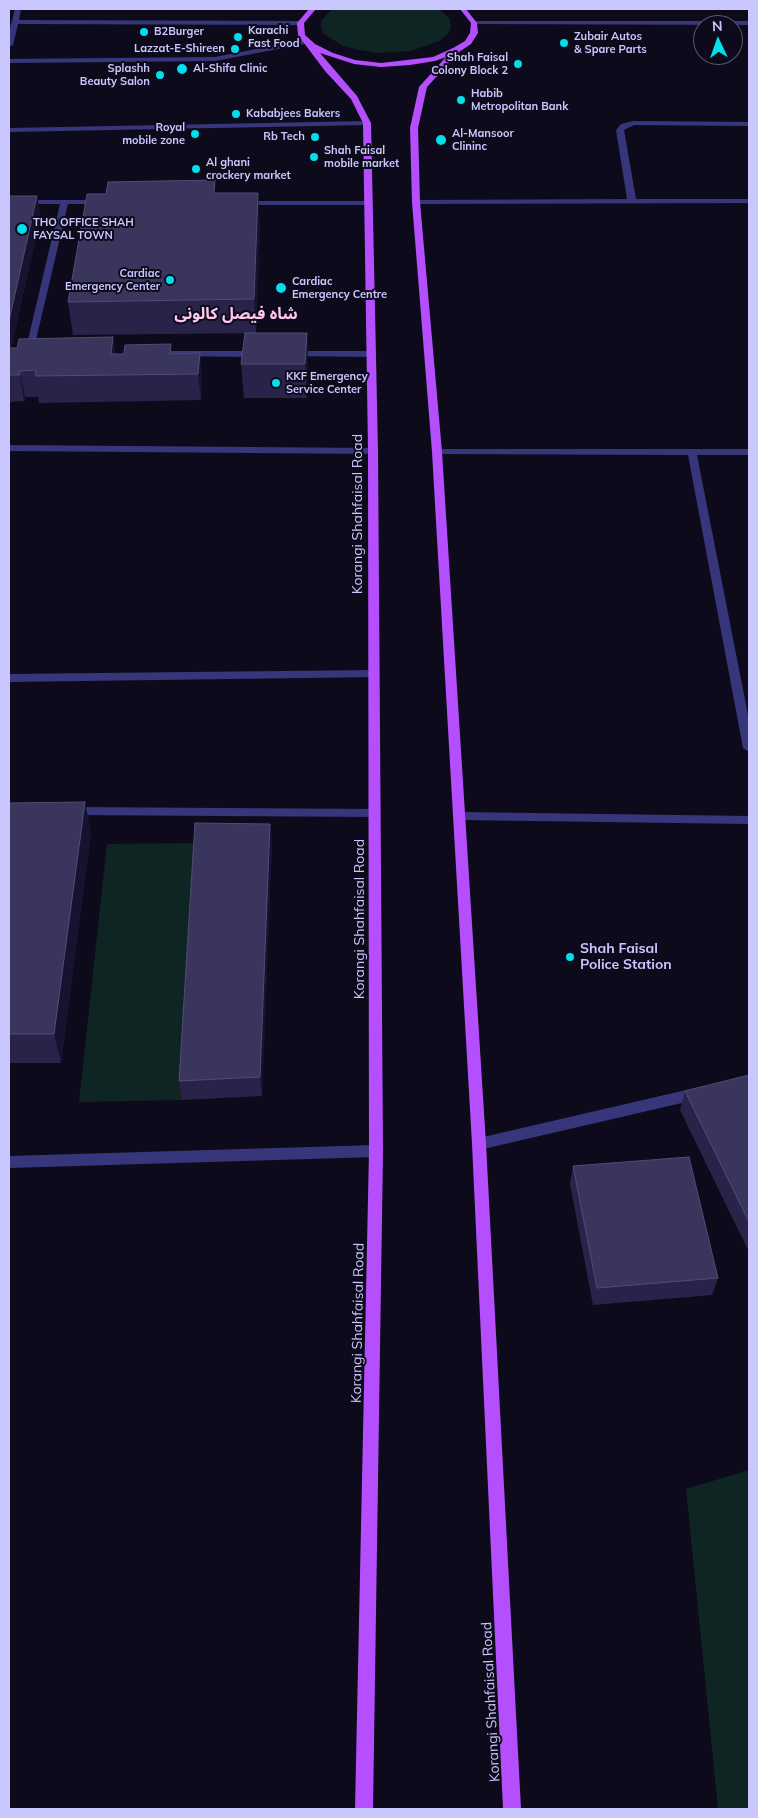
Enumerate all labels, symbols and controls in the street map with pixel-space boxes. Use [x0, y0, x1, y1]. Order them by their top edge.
north arrow [693, 15, 743, 65]
text: N [712, 17, 723, 35]
place label: Karachi Fast Food [248, 24, 299, 50]
place label: B2Burger [154, 25, 204, 39]
marker: B2Burger [138, 26, 150, 38]
place label: Zubair Autos & Spare Parts [574, 30, 647, 56]
marker: Karachi Fast Food [232, 31, 244, 43]
marker: Zubair Autos & Spare Parts [558, 37, 570, 49]
place label: Lazzat-E-Shireen [134, 42, 225, 56]
marker: Lazzat-E-Shireen [229, 43, 241, 55]
place label: Shah Faisal Colony Block 2 [431, 51, 508, 77]
marker: Shah Faisal Colony Block 2 [512, 58, 524, 70]
place label: Splashh Beauty Salon [80, 62, 150, 88]
marker: Al-Shifa Clinic [175, 62, 189, 76]
place label: Al-Shifa Clinic [193, 62, 267, 76]
marker: Splashh Beauty Salon [154, 69, 166, 81]
place label: Habib Metropolitan Bank [471, 87, 568, 113]
marker: Habib Metropolitan Bank [455, 94, 467, 106]
place label: Kababjees Bakers [246, 107, 340, 121]
marker: Kababjees Bakers [230, 108, 242, 120]
place label: Royal mobile zone [122, 121, 185, 147]
place label: Al-Mansoor Clininc [452, 127, 514, 153]
marker: Royal mobile zone [189, 128, 201, 140]
place label: Rb Tech [263, 130, 305, 144]
marker: Rb Tech [309, 131, 321, 143]
marker: Al-Mansoor Clininc [434, 133, 448, 147]
place label: Shah Faisal mobile market [324, 144, 399, 170]
marker: Shah Faisal mobile market [308, 151, 320, 163]
place label: Al ghani crockery market [206, 156, 291, 182]
marker: Al ghani crockery market [190, 163, 202, 175]
place label: THO OFFICE SHAH FAYSAL TOWN [33, 216, 134, 242]
marker: THO OFFICE SHAH FAYSAL TOWN [15, 222, 29, 236]
place label: Cardiac Emergency Center [65, 267, 160, 293]
marker: Cardiac Emergency Center [164, 274, 176, 286]
place label: Cardiac Emergency Centre [292, 275, 387, 301]
marker: Cardiac Emergency Centre [274, 281, 288, 295]
district label: شاہ فیصل کالونی [174, 304, 298, 324]
place label: KKF Emergency Service Center [286, 370, 368, 396]
marker: KKF Emergency Service Center [270, 377, 282, 389]
street label: Korangi Shahfaisal Road [350, 434, 366, 594]
street label: Korangi Shahfaisal Road [352, 839, 368, 999]
place label: Shah Faisal Police Station [580, 941, 672, 974]
marker: Shah Faisal Police Station [564, 951, 576, 963]
street label: Korangi Shahfaisal Road [348, 1243, 368, 1403]
street label: Korangi Shahfaisal Road [478, 1622, 504, 1782]

